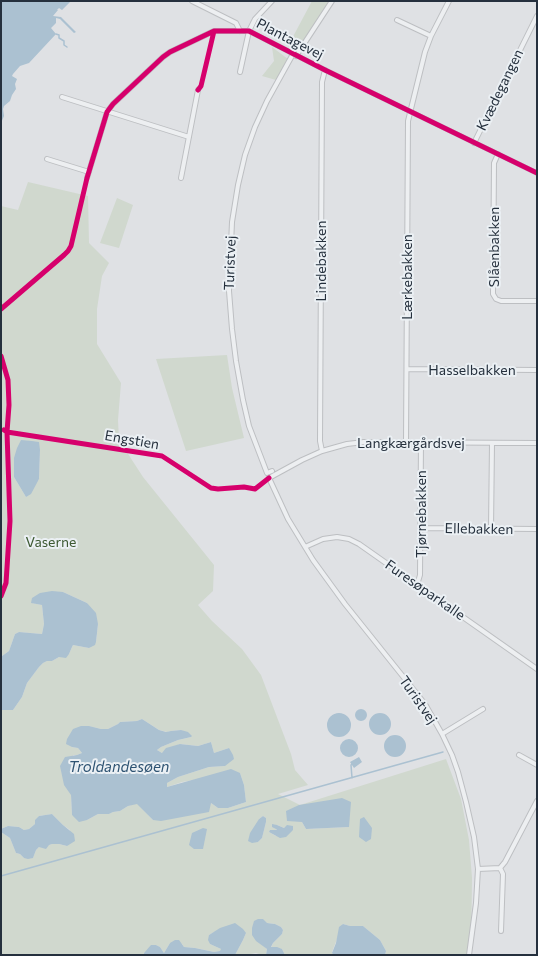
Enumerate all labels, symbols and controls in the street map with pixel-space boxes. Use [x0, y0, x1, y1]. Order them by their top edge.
street label: Plantagevej [254, 15, 326, 63]
street label: Kvædegangen [473, 47, 527, 133]
street label: Slåenbakken [486, 207, 502, 287]
street label: Lindebakken [313, 221, 329, 301]
street label: Lærkebakken [399, 234, 415, 320]
street label: Turistvej [221, 235, 239, 291]
street label: Hasselbakken [428, 362, 516, 378]
street label: Engstien [103, 427, 161, 453]
street label: Langkærgårdsvej [357, 435, 465, 451]
street label: Tjørnebakken [413, 470, 429, 558]
street label: Ellebakken [445, 520, 513, 538]
park label: Vaserne [26, 534, 76, 550]
street label: Furesøparkalle [382, 556, 468, 624]
street label: Turistvej [395, 673, 441, 727]
water label: Troldandesøen [69, 758, 169, 776]

